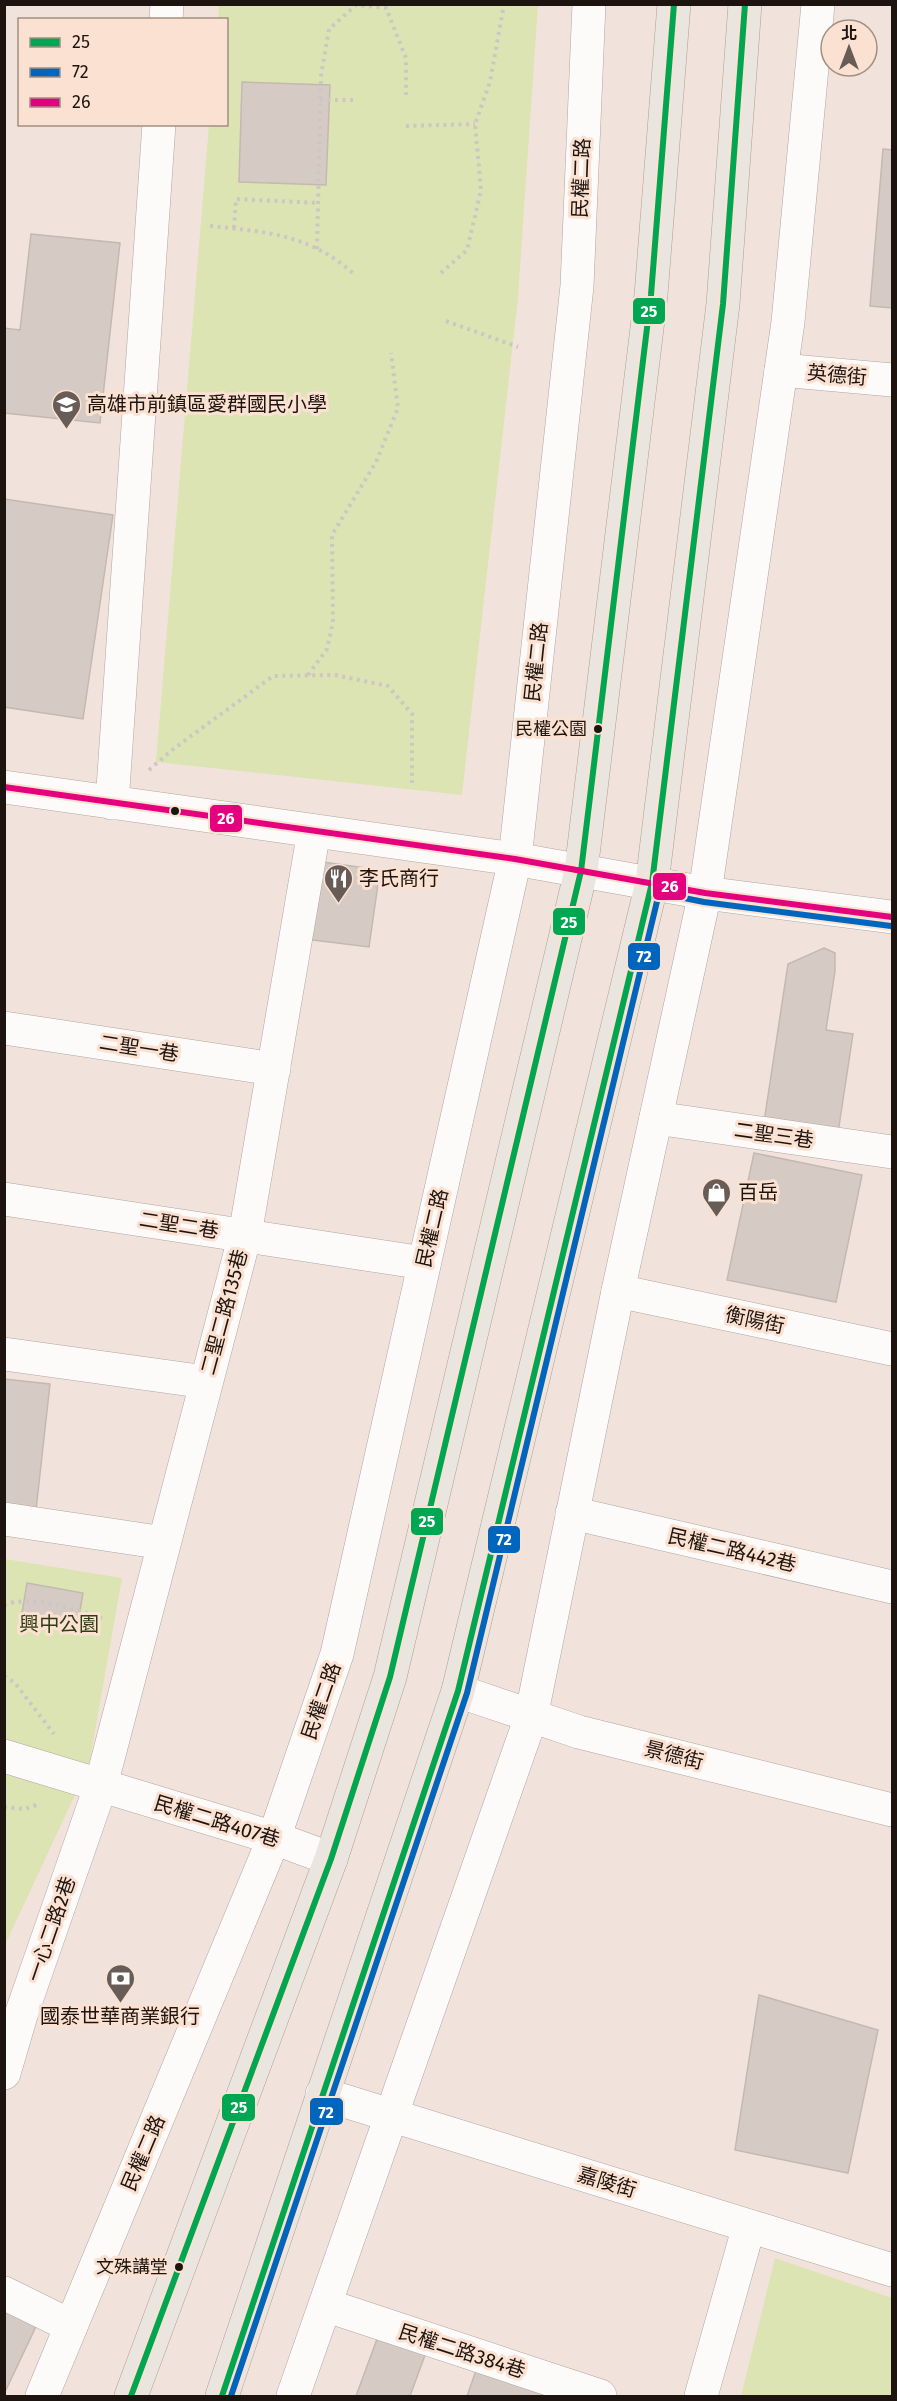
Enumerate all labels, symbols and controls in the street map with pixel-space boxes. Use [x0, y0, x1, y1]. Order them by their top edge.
legend [18, 18, 228, 126]
north arrow [819, 18, 879, 78]
text: 北 [841, 24, 857, 43]
text: 25 [72, 31, 90, 53]
text: 72 [72, 61, 89, 83]
text: 26 [72, 91, 91, 113]
street label: 民權二路 [568, 138, 594, 218]
line badge: 25 [632, 297, 666, 325]
text: 25 [641, 302, 658, 321]
street label: 英德街 [806, 360, 868, 390]
school or university icon: 高雄市前鎮區愛群國民小學 [50, 388, 82, 430]
place label: 高雄市前鎮區愛群國民小學 [87, 392, 327, 416]
street label: 民權二路 [520, 621, 552, 703]
place label: 民權公園 [515, 718, 587, 740]
marker: 民權公園 [592, 723, 604, 735]
line badge: 26 [209, 804, 243, 833]
unlabelled marker [169, 805, 181, 817]
text: 26 [217, 809, 235, 828]
restaurant icon: 李氏商行 [322, 862, 354, 904]
place label: 李氏商行 [359, 866, 439, 890]
line badge: 26 [652, 872, 687, 901]
text: 26 [661, 877, 679, 896]
line badge: 25 [552, 907, 586, 936]
text: 25 [561, 913, 578, 932]
line badge: 72 [627, 942, 661, 971]
text: 72 [636, 947, 652, 966]
street label: 二聖一巷 [98, 1030, 180, 1066]
street label: 二聖三巷 [733, 1118, 815, 1152]
shop icon: 百岳 [701, 1176, 733, 1218]
place label: 百岳 [738, 1180, 778, 1204]
street label: 民權二路 [411, 1186, 453, 1270]
street label: 二聖二巷 [138, 1207, 220, 1243]
street label: 二聖二路135巷 [196, 1247, 252, 1377]
street label: 衡陽街 [723, 1302, 787, 1338]
line badge: 25 [410, 1507, 444, 1536]
text: 25 [419, 1512, 436, 1531]
street label: 民權二路442巷 [666, 1524, 798, 1576]
line badge: 72 [487, 1525, 521, 1554]
text: 72 [496, 1530, 512, 1549]
park label: 興中公園 [19, 1612, 99, 1636]
street label: 民權二路 [297, 1659, 345, 1743]
street label: 景德街 [642, 1736, 706, 1774]
street label: 民權二路407巷 [151, 1790, 283, 1852]
street label: 一心二路2巷 [22, 1873, 80, 1985]
bank icon: 國泰世華商業銀行 [104, 1962, 136, 2004]
place label: 國泰世華商業銀行 [40, 2004, 200, 2028]
line badge: 25 [221, 2093, 256, 2122]
line badge: 72 [309, 2097, 344, 2126]
text: 25 [231, 2098, 248, 2117]
text: 72 [318, 2103, 334, 2122]
street label: 民權二路 [116, 2111, 170, 2195]
street label: 嘉陵街 [575, 2162, 639, 2202]
place label: 文殊講堂 [96, 2256, 168, 2278]
marker: 文殊講堂 [173, 2261, 185, 2273]
street label: 民權二路384巷 [396, 2319, 528, 2383]

